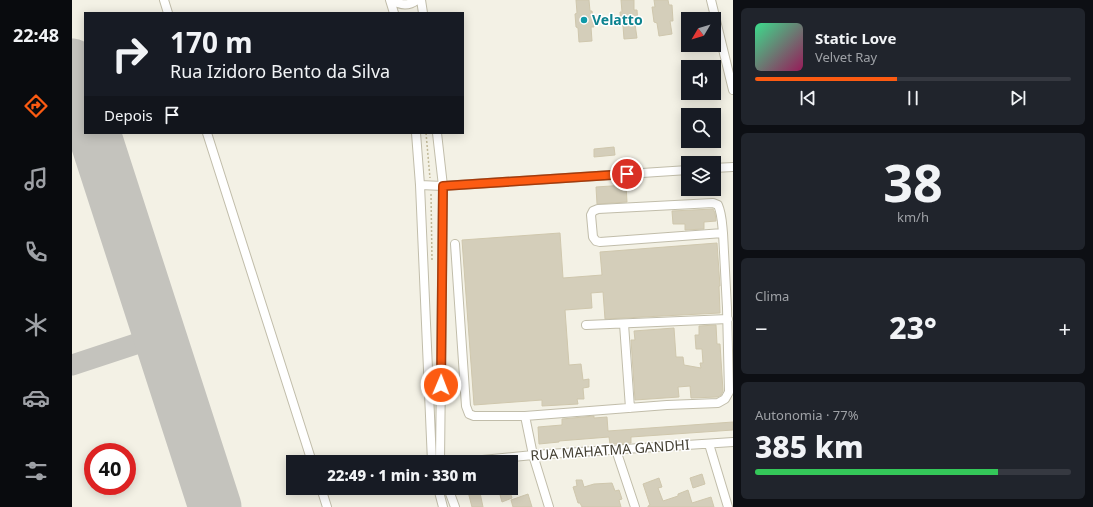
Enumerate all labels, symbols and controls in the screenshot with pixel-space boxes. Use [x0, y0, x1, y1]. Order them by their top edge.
place label: Velatto [592, 10, 643, 29]
north arrow [681, 12, 721, 52]
map controls [681, 12, 721, 196]
marker: Velatto [579, 15, 589, 25]
text: 22:48 [13, 23, 59, 47]
text: 170 m [170, 23, 253, 61]
icon: right [104, 28, 156, 80]
text: Static Love [815, 28, 896, 48]
text: Velvet Ray [815, 48, 877, 66]
text: Rua Izidoro Bento da Silva [170, 59, 390, 83]
button: sound [681, 60, 721, 100]
icon: previous [797, 87, 819, 109]
icon: pause [902, 87, 924, 109]
icon: next [1007, 87, 1029, 109]
icon: directions [22, 92, 50, 120]
icon: arrive [161, 104, 183, 126]
text: Depois [104, 105, 153, 125]
button: search [681, 108, 721, 148]
text: 38 [883, 146, 943, 217]
button: layers [681, 156, 721, 196]
pin [610, 157, 644, 191]
icon: arrive [616, 163, 638, 185]
icon: music [22, 165, 50, 193]
text: km/h [897, 208, 929, 226]
icon: phone [22, 238, 50, 266]
text: Clima [755, 287, 789, 305]
text: 23° [889, 307, 937, 348]
icon: climate [22, 311, 50, 339]
text: − [755, 313, 768, 343]
text: + [1058, 313, 1071, 343]
position arrow [420, 364, 462, 406]
icon: car [22, 384, 50, 412]
text: Autonomia · 77% [755, 406, 859, 424]
text: 385 km [755, 426, 864, 467]
street label: RUA MAHATMA GANDHI [530, 434, 690, 465]
speed limit sign: 40 [84, 443, 136, 495]
icon: filters [22, 457, 50, 485]
text: 22:49 · 1 min · 330 m [327, 465, 477, 485]

